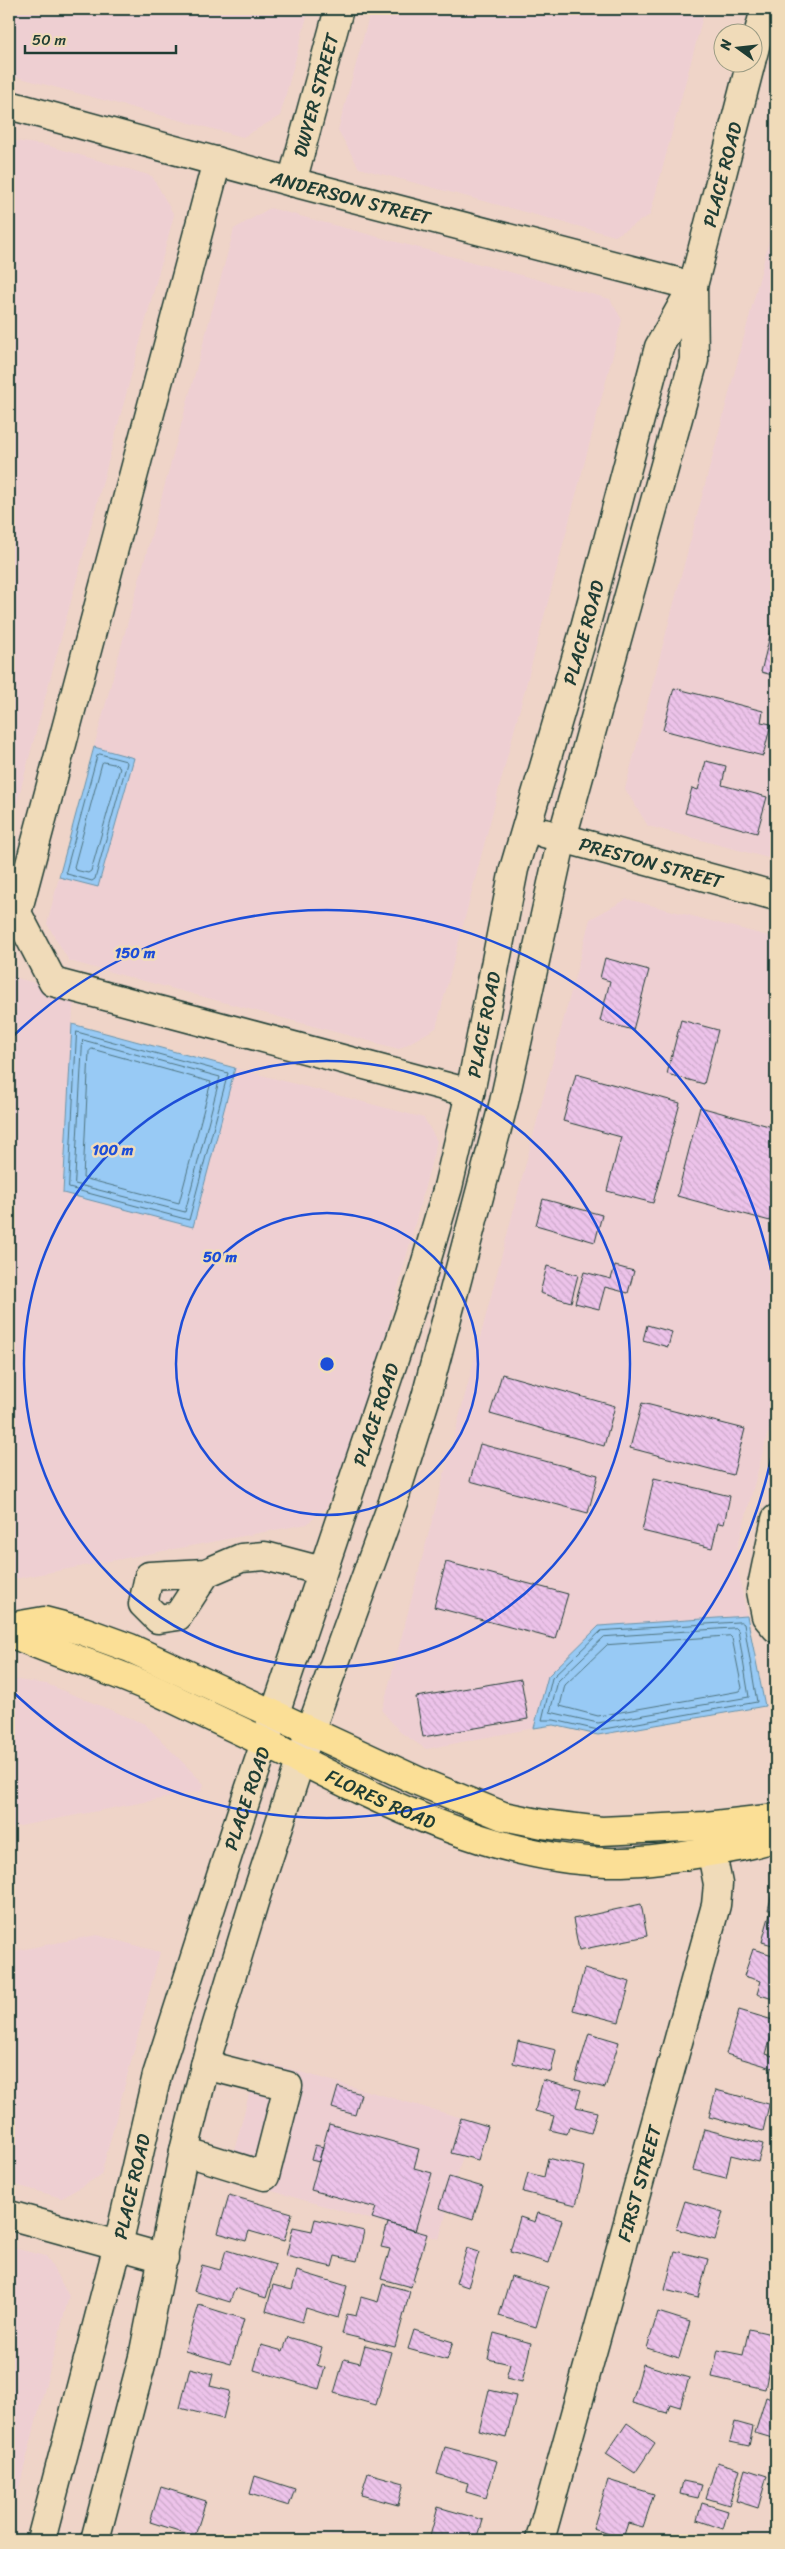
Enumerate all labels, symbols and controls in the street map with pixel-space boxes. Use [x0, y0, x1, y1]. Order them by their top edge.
scale bar [25, 22, 176, 54]
north arrow [712, 22, 762, 72]
text: 50 m [32, 27, 67, 53]
street label: DWYER STREET [284, 29, 349, 161]
text: N [712, 37, 739, 54]
street label: PLACE ROAD [693, 118, 752, 231]
street label: ANDERSON STREET [266, 161, 436, 235]
street label: PLACE ROAD [553, 576, 614, 689]
street label: PRESTON STREET [575, 827, 728, 898]
text: 150 m [115, 940, 156, 966]
street label: PLACE ROAD [457, 968, 511, 1081]
text: 100 m [93, 1137, 134, 1163]
text: 50 m [203, 1244, 238, 1270]
centre of rings [318, 1355, 336, 1373]
street label: PLACE ROAD [343, 1358, 409, 1471]
street label: PLACE ROAD [214, 1742, 280, 1855]
street label: FLORES ROAD [320, 1760, 441, 1839]
street label: FIRST STREET [607, 2121, 671, 2245]
street label: PLACE ROAD [104, 2130, 160, 2243]

